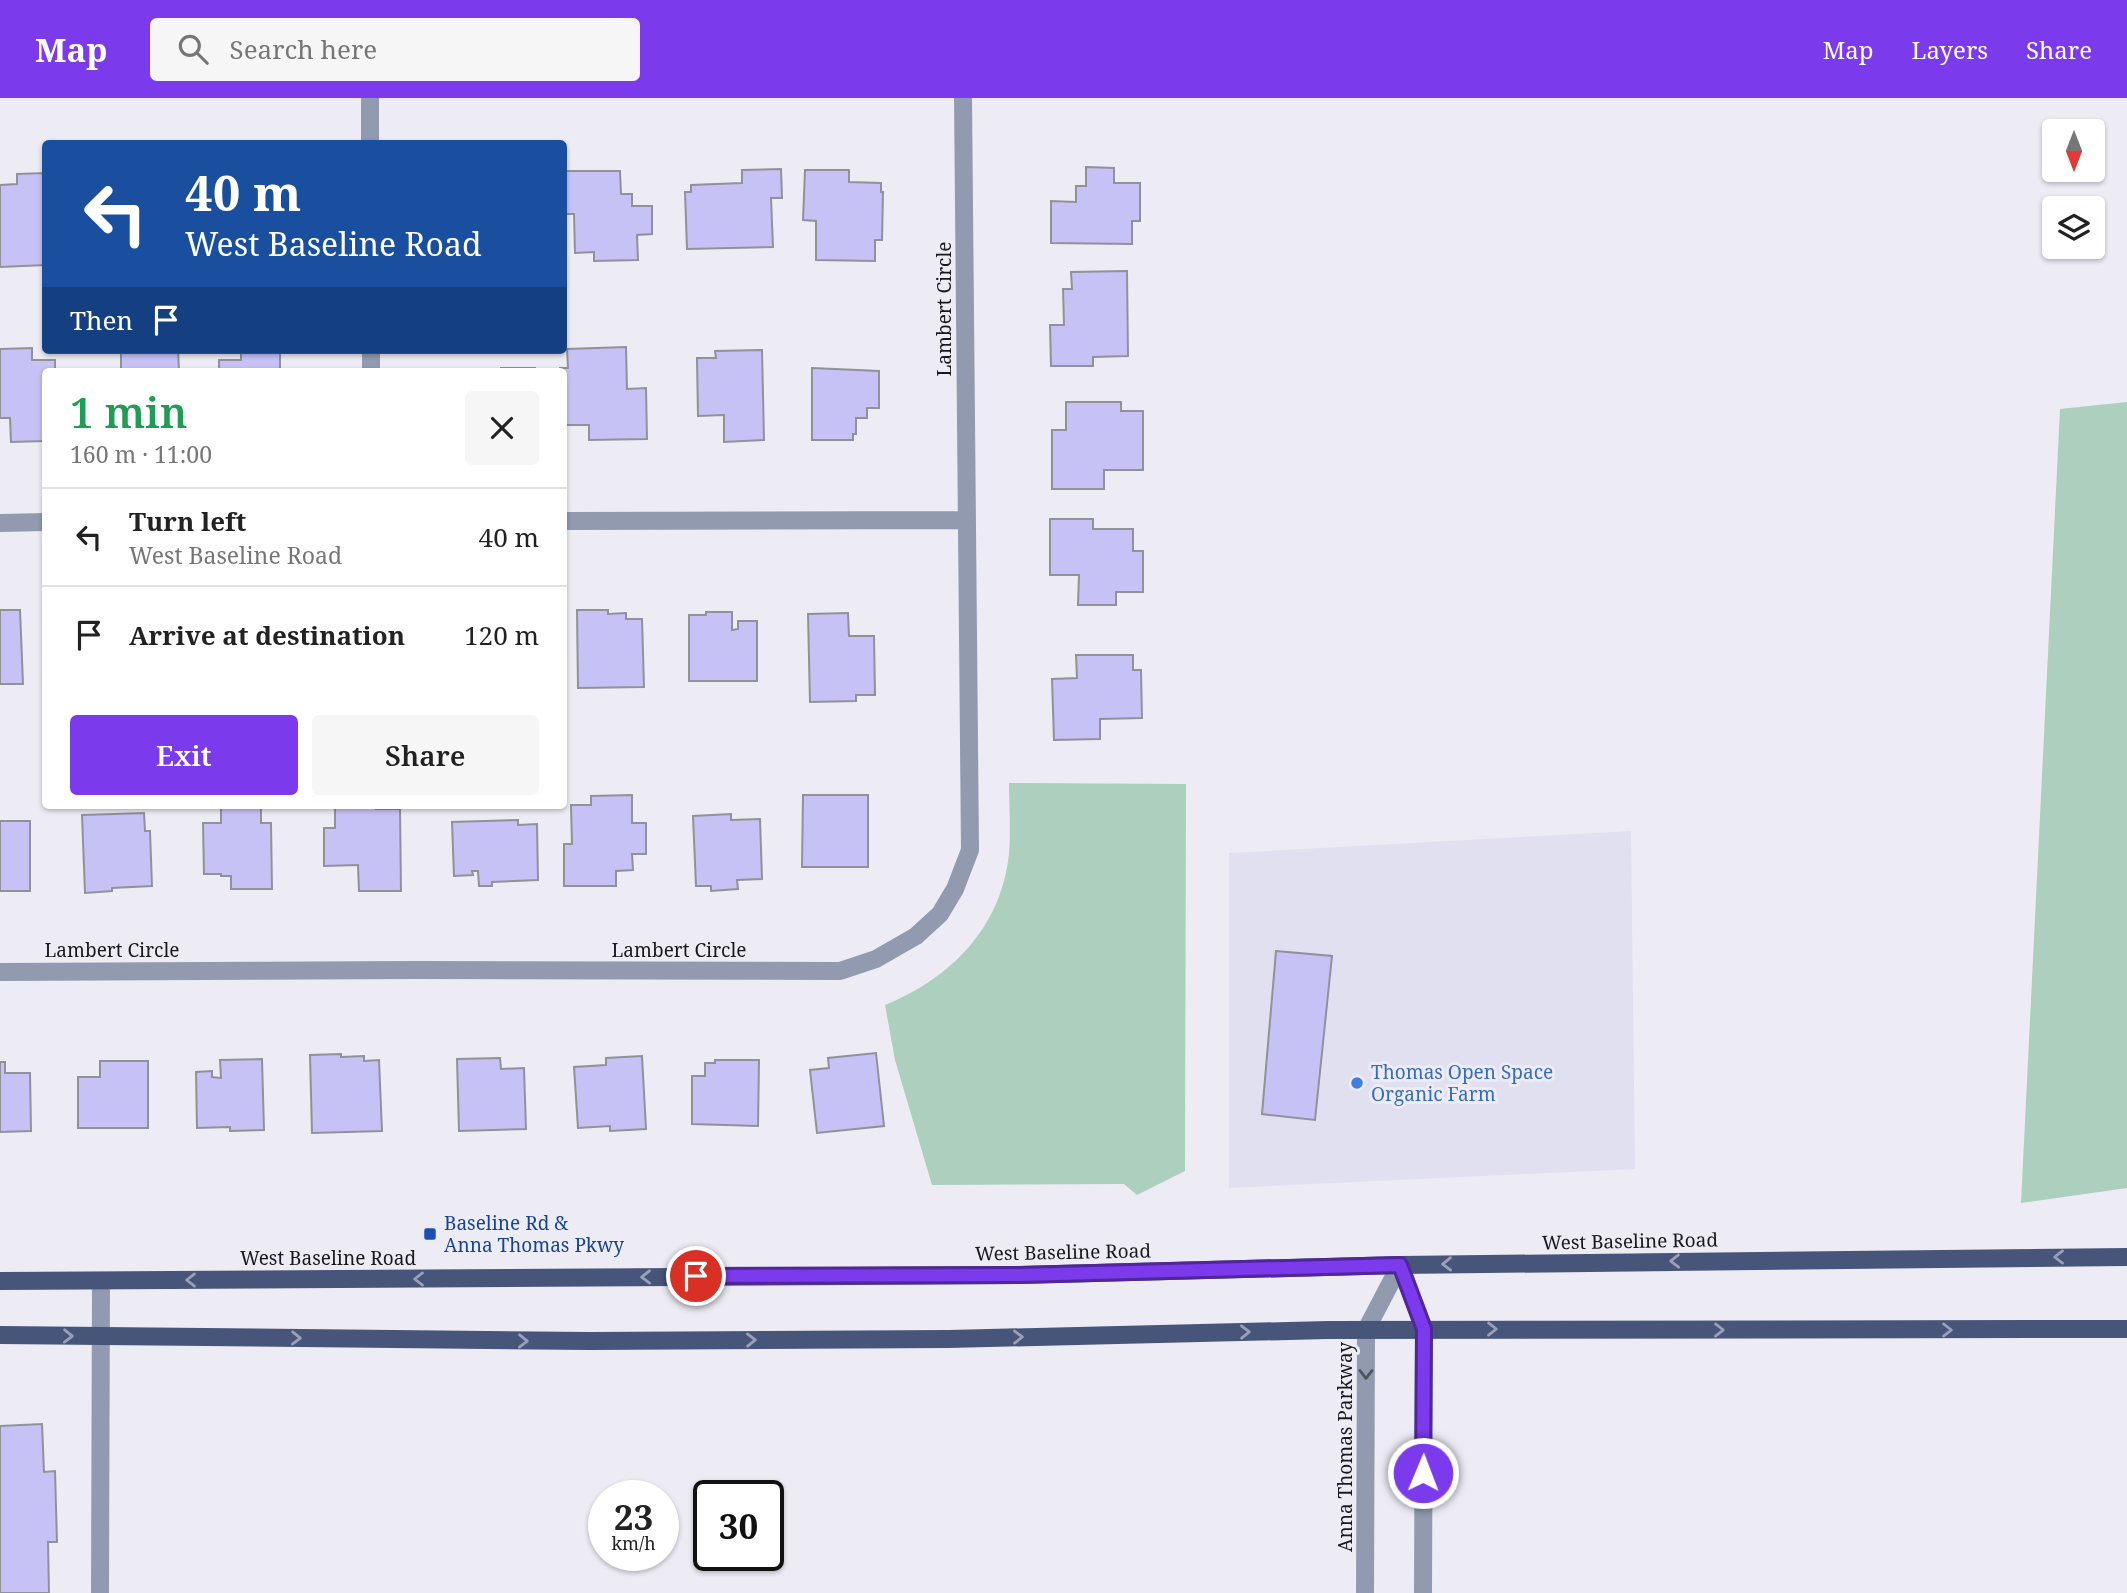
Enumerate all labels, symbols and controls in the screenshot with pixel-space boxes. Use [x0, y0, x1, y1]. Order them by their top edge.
search box [150, 18, 640, 81]
text: Map [35, 27, 108, 72]
icon: search [174, 30, 212, 68]
text: Search here [230, 31, 377, 67]
text: Map [1823, 33, 1874, 66]
text: Layers [1912, 33, 1988, 66]
text: Share [2026, 33, 2092, 66]
north arrow [2042, 119, 2105, 182]
map controls [2042, 119, 2105, 259]
text: 40 m [185, 159, 301, 225]
icon: left [70, 168, 161, 259]
button: layers [2042, 196, 2105, 259]
text: West Baseline Road [185, 222, 482, 265]
street label: Lambert Circle [931, 242, 957, 377]
icon: arrive [147, 301, 185, 339]
text: Then [70, 302, 133, 338]
text: 1 min [70, 383, 187, 440]
button: close [465, 391, 539, 465]
text: 160 m · 11:00 [70, 438, 212, 470]
text: Turn left [129, 503, 246, 539]
icon: left [70, 518, 108, 556]
text: 40 m [479, 519, 539, 555]
text: West Baseline Road [129, 539, 342, 571]
icon: arrive [70, 616, 108, 654]
text: Arrive at destination [129, 617, 405, 653]
text: 120 m [464, 617, 539, 653]
button: Exit [70, 715, 298, 795]
button: Share [312, 715, 539, 795]
street label: Lambert Circle [45, 937, 180, 963]
street label: Lambert Circle [612, 937, 747, 963]
place label: Thomas Open Space Organic Farm [1371, 1059, 1553, 1107]
marker: Thomas Open Space Organic Farm [1349, 1075, 1365, 1091]
place label: Baseline Rd & Anna Thomas Pkwy [444, 1210, 624, 1258]
marker: Baseline Rd & Anna Thomas Pkwy [422, 1226, 438, 1242]
street label: West Baseline Road [1542, 1226, 1719, 1256]
street label: West Baseline Road [975, 1237, 1152, 1267]
street label: West Baseline Road [240, 1245, 416, 1271]
pin [666, 1246, 726, 1306]
one-way arrow [2053, 1249, 2064, 1265]
one-way arrow [1669, 1253, 1679, 1269]
one-way arrow [1441, 1256, 1452, 1272]
icon: arrive [677, 1257, 715, 1295]
one-way arrow [641, 1269, 651, 1285]
one-way arrow [413, 1271, 424, 1287]
one-way arrow [186, 1272, 196, 1288]
one-way arrow [1487, 1321, 1498, 1337]
one-way arrow [1715, 1322, 1725, 1338]
one-way arrow [1942, 1322, 1953, 1338]
one-way arrow [1240, 1324, 1251, 1339]
one-way arrow [63, 1328, 74, 1344]
one-way arrow [1013, 1329, 1023, 1345]
one-way arrow [291, 1330, 301, 1346]
one-way arrow [746, 1332, 756, 1348]
one-way arrow [518, 1333, 529, 1348]
street label: Anna Thomas Parkway [1332, 1342, 1358, 1552]
one-way arrow [1358, 1369, 1374, 1379]
position arrow [1386, 1436, 1460, 1510]
speed limit sign: 30 [693, 1480, 784, 1571]
text: 23 [614, 1493, 653, 1540]
text: km/h [611, 1531, 656, 1555]

